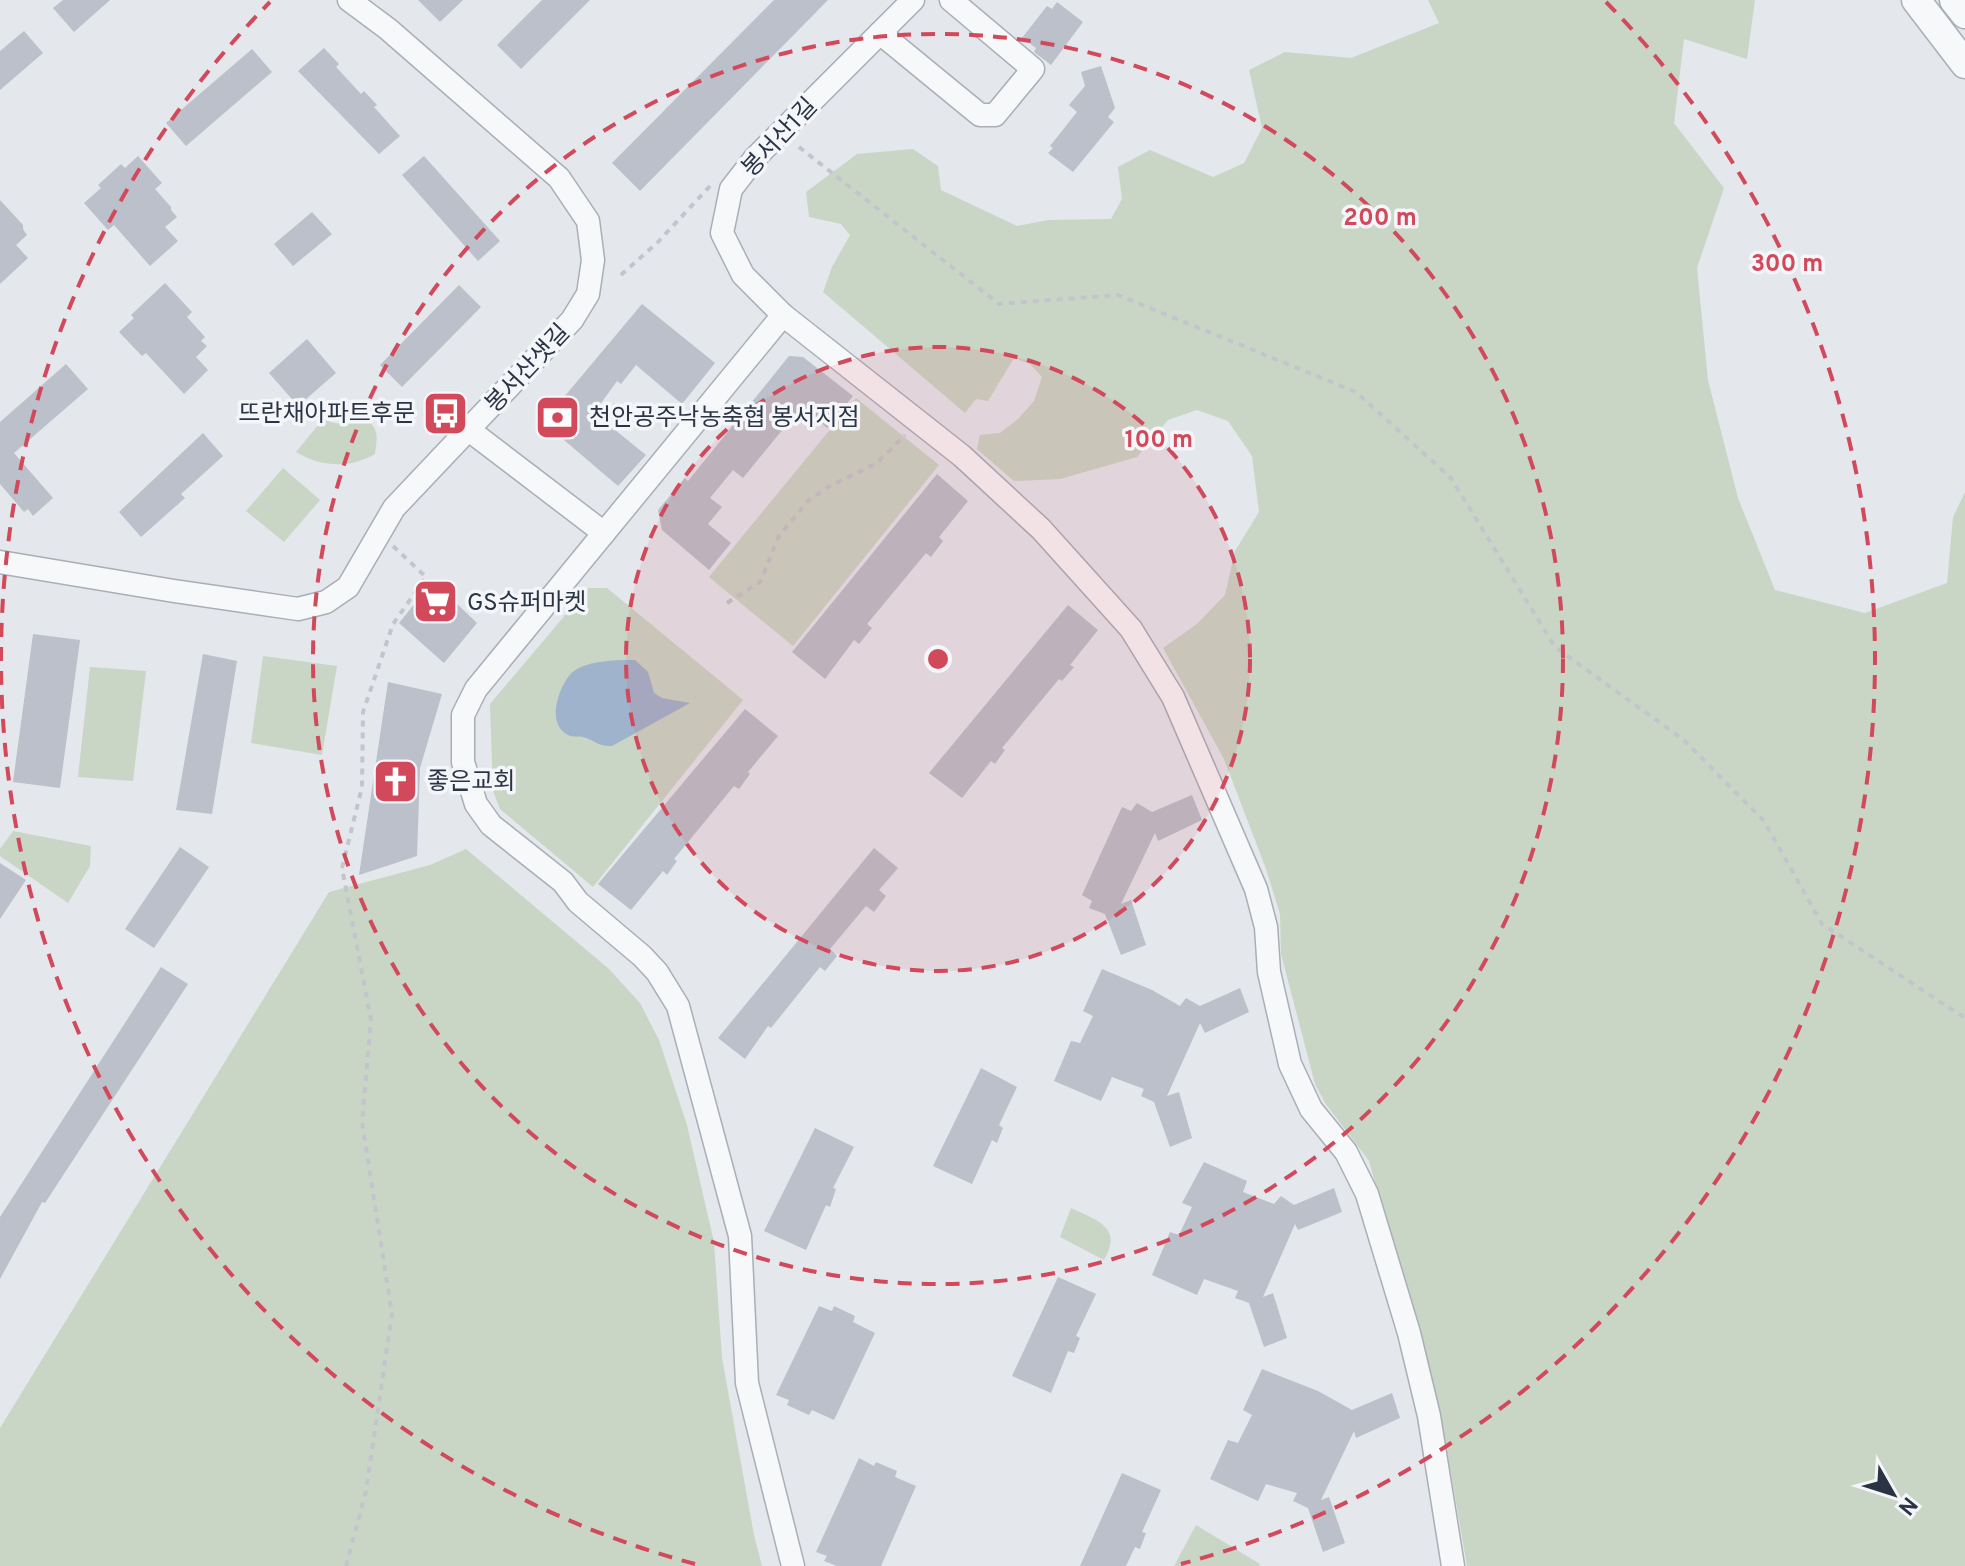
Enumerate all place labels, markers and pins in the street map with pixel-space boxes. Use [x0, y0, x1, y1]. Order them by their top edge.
bus stop icon: 뜨란채아파트후문 [422, 389, 470, 437]
bank icon: 천안공주낙농축협 봉서지점 [534, 393, 582, 441]
place label: 뜨란채아파트후문 [238, 400, 415, 430]
place label: 천안공주낙농축협 봉서지점 [589, 404, 860, 434]
supermarket icon: GS슈퍼마켓 [412, 578, 460, 626]
place label: GS슈퍼마켓 [467, 589, 586, 619]
centre of rings [924, 645, 952, 673]
church icon: 좋은교회 [372, 757, 420, 805]
place label: 좋은교회 [427, 768, 515, 798]

